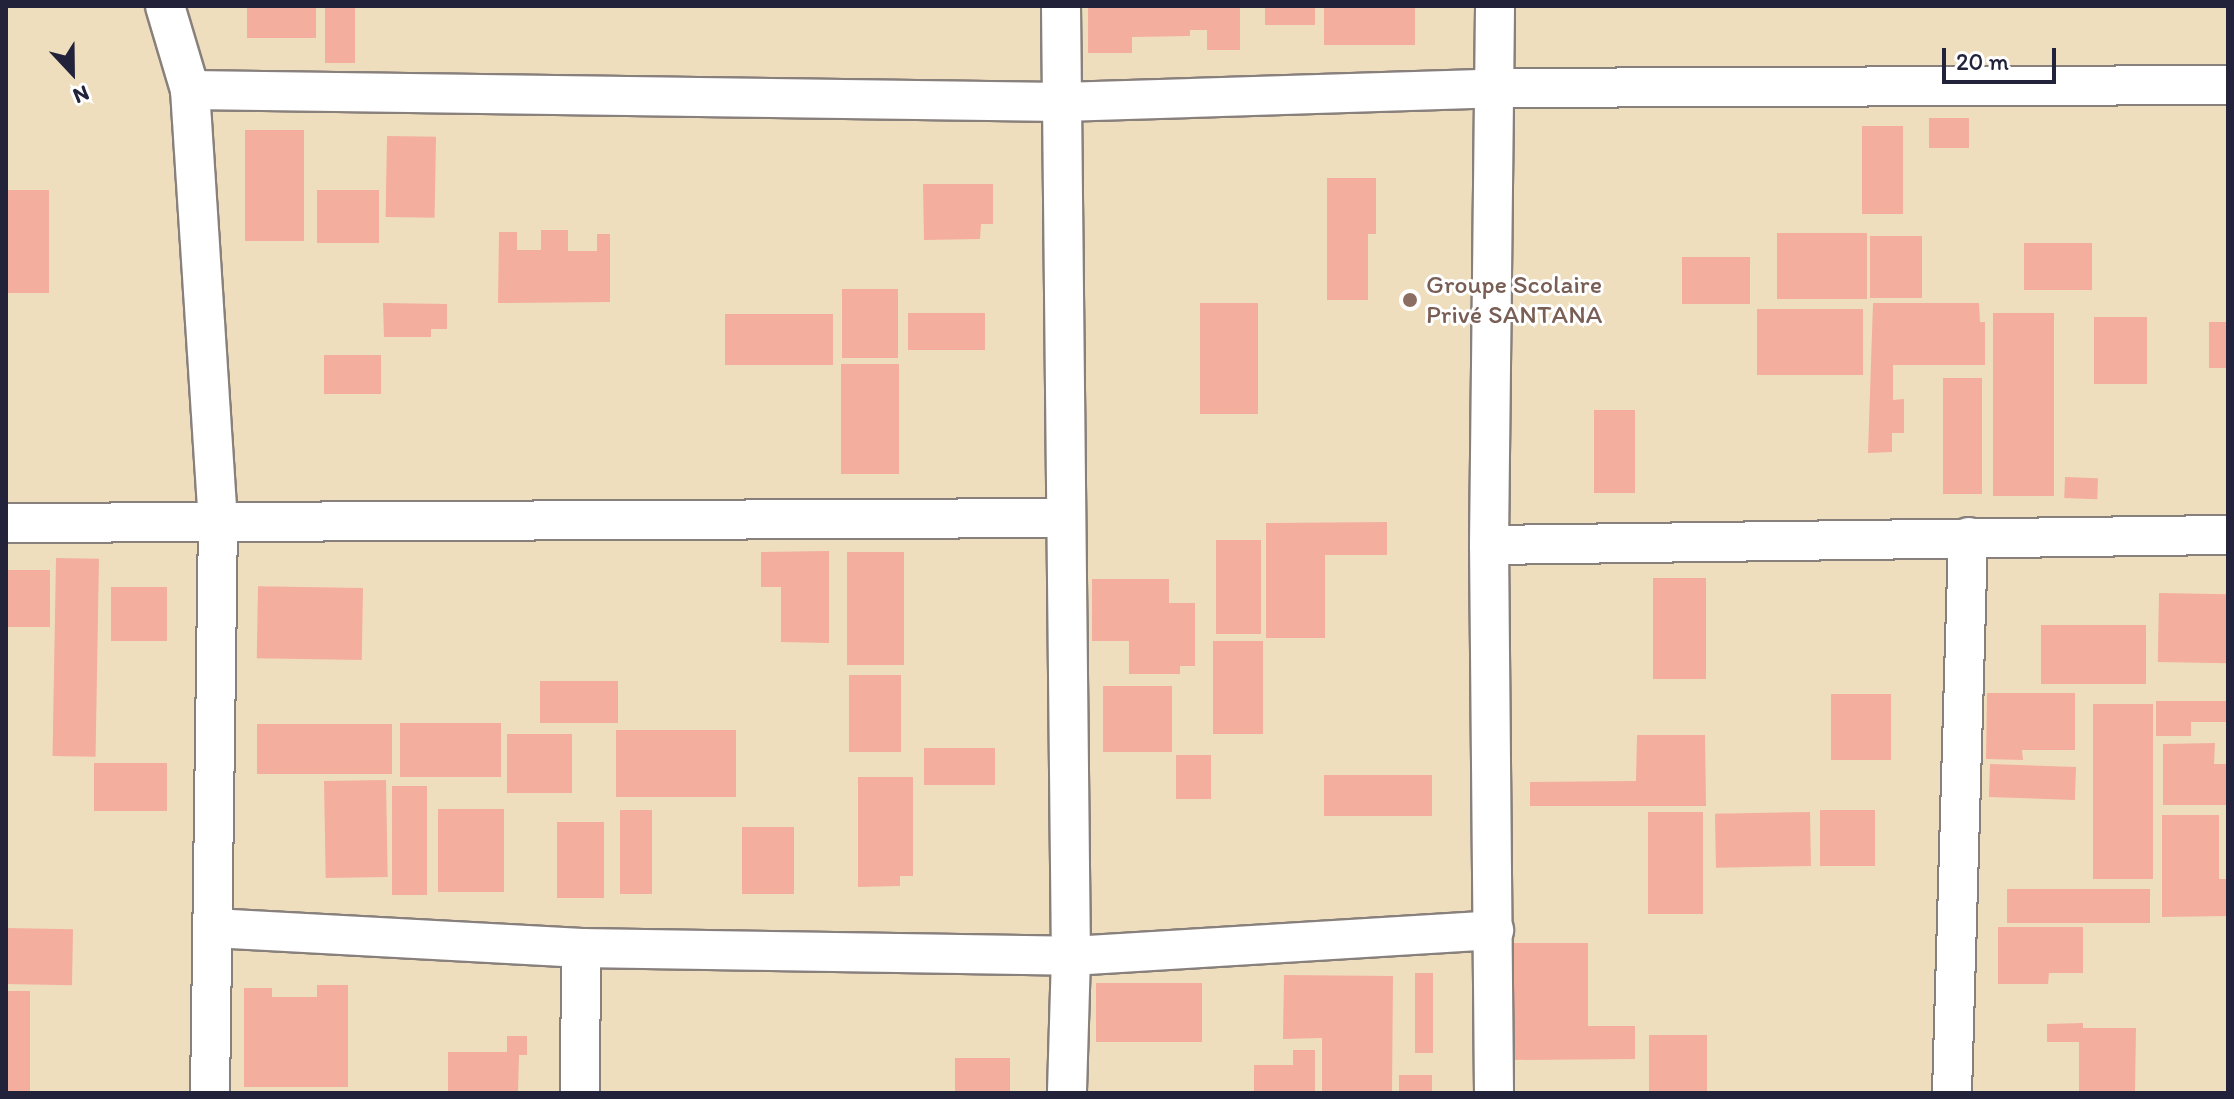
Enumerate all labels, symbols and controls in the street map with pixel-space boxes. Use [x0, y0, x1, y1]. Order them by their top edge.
north arrow [32, 32, 112, 112]
scale bar [1946, 32, 2060, 82]
text: 20 m [1956, 47, 2009, 76]
text: N [69, 79, 93, 110]
place label: Groupe Scolaire Privé SANTANA [1426, 269, 1603, 330]
marker: Groupe Scolaire Privé SANTANA [1401, 291, 1419, 309]

